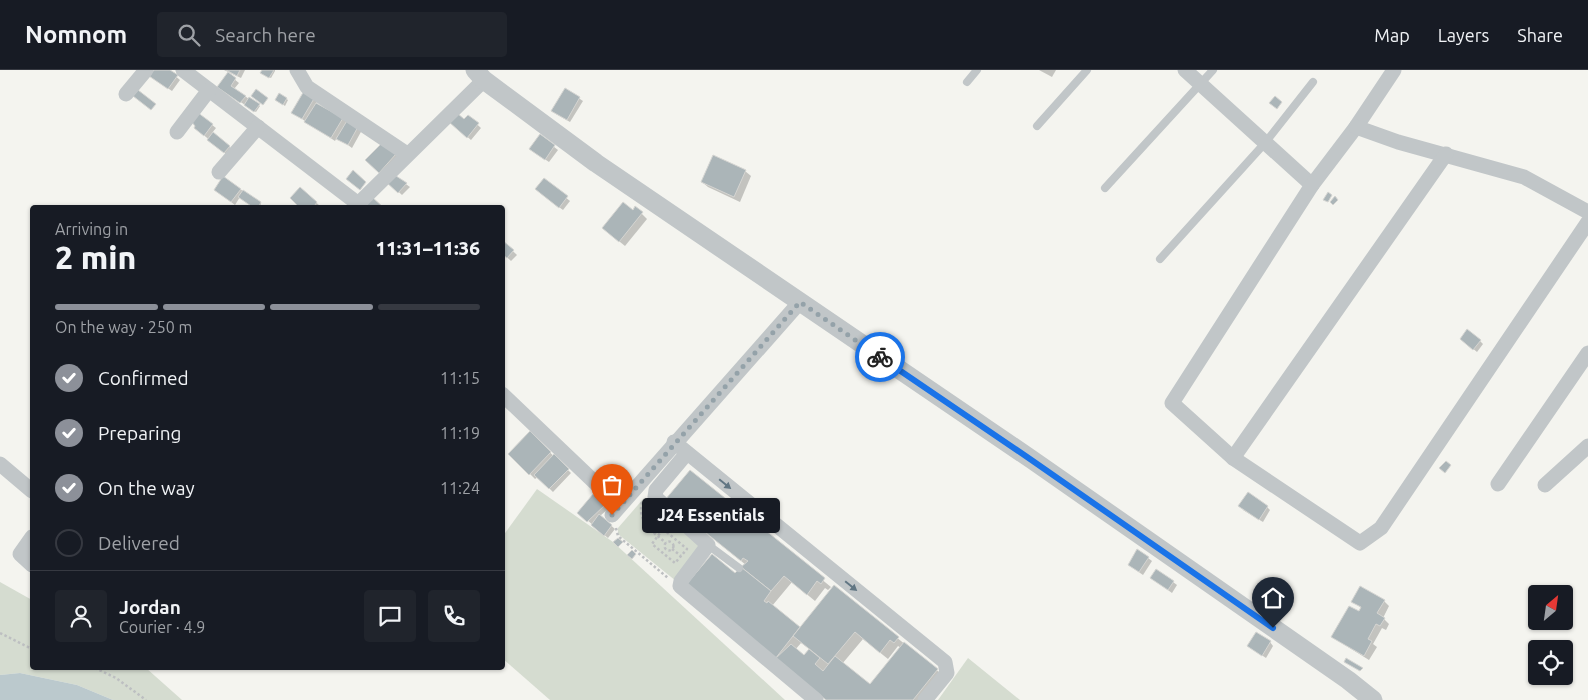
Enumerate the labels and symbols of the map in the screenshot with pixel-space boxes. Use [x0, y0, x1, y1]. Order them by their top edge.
courier [855, 332, 905, 382]
pin [591, 464, 633, 515]
one-way arrow [718, 479, 731, 490]
callout: J24 Essentials [642, 498, 780, 532]
pin [1252, 577, 1294, 628]
one-way arrow [845, 581, 858, 592]
north arrow [1528, 585, 1572, 630]

